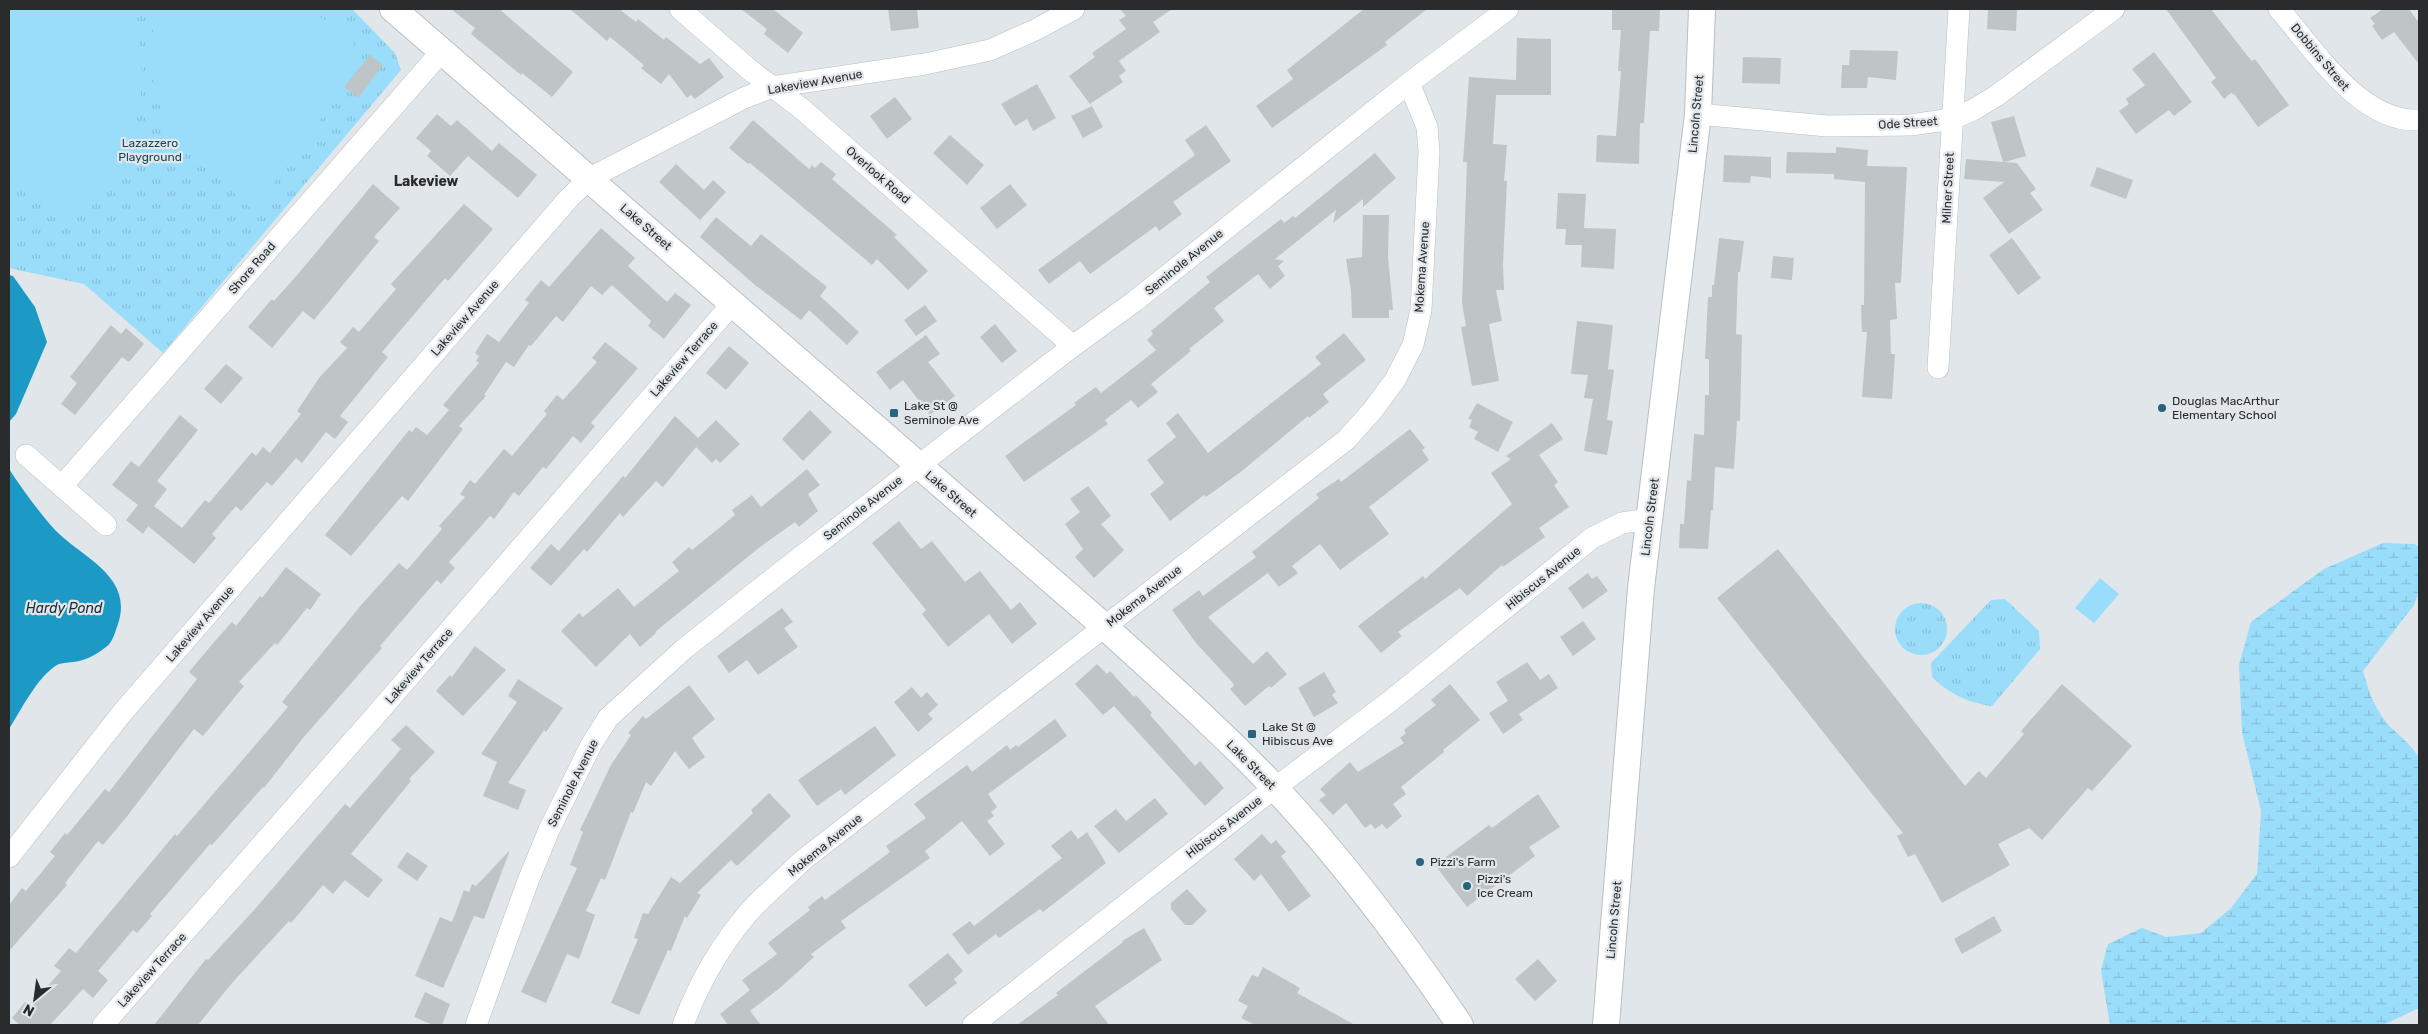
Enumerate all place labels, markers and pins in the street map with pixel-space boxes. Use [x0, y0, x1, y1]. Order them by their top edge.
place label: Douglas MacArthur Elementary School [2172, 394, 2280, 422]
place label: Lake St @ Seminole Ave [904, 399, 979, 427]
marker: Douglas MacArthur Elementary School [2156, 402, 2168, 414]
marker: Lake St @ Seminole Ave [888, 407, 900, 419]
place label: Lake St @ Hibiscus Ave [1262, 720, 1333, 748]
marker: Lake St @ Hibiscus Ave [1246, 728, 1258, 740]
place label: Pizzi's Farm [1430, 855, 1496, 869]
marker: Pizzi's Farm [1414, 856, 1426, 868]
place label: Pizzi's Ice Cream [1477, 872, 1533, 900]
marker: Pizzi's Ice Cream [1461, 880, 1473, 892]

